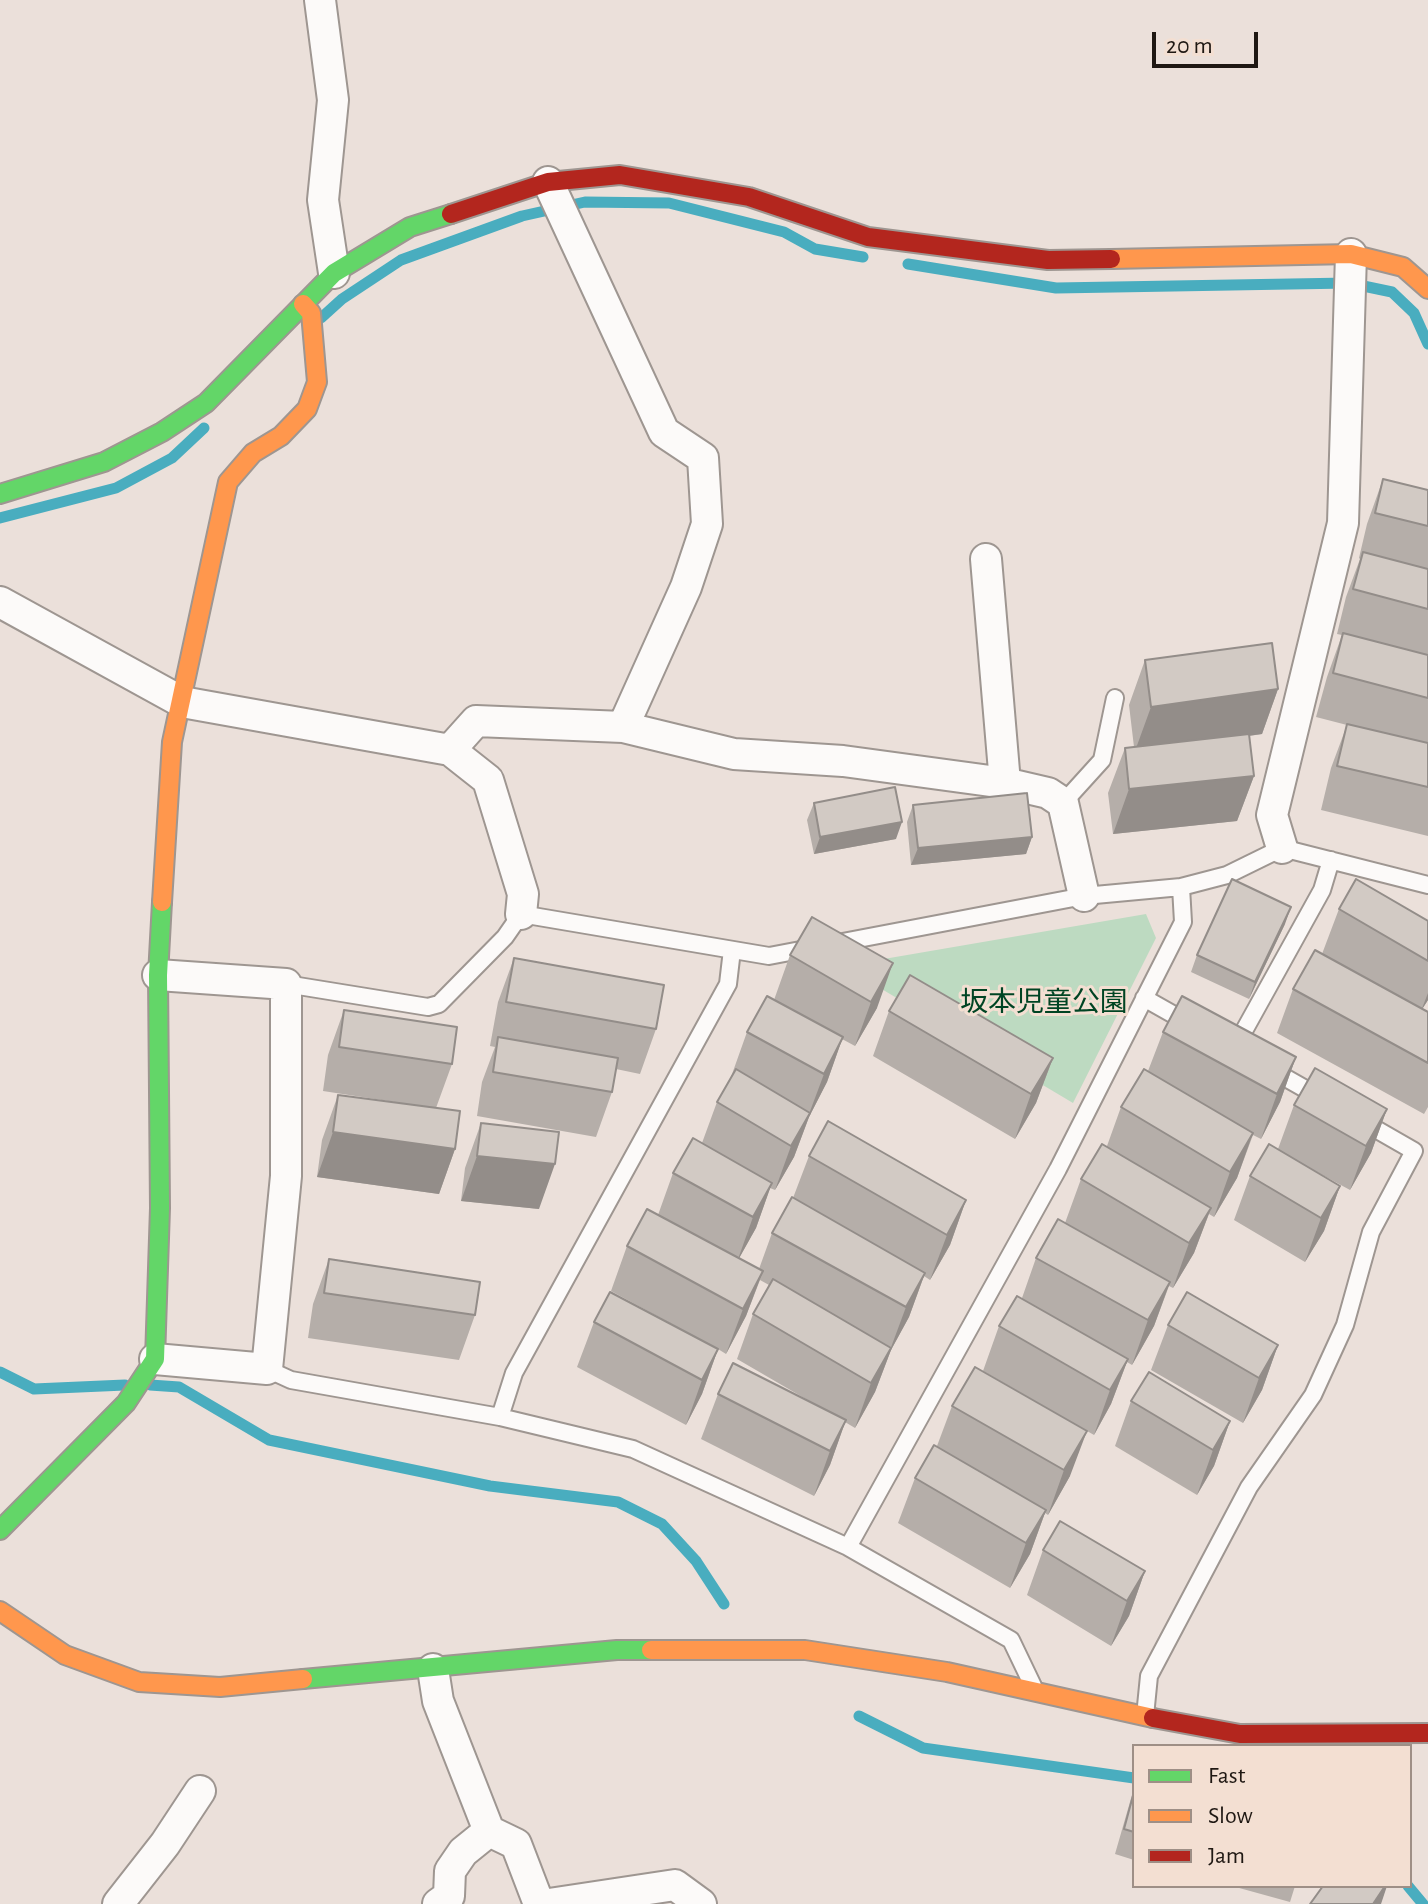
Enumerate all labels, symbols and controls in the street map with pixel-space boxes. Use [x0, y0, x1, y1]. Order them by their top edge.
scale bar [1156, 16, 1262, 66]
text: 20 m [1166, 34, 1213, 58]
park label: 坂本児童公園 [960, 986, 1128, 1020]
legend [1132, 1744, 1412, 1888]
text: Fast [1208, 1764, 1245, 1788]
text: Slow [1208, 1804, 1253, 1828]
text: Jam [1208, 1844, 1245, 1868]

